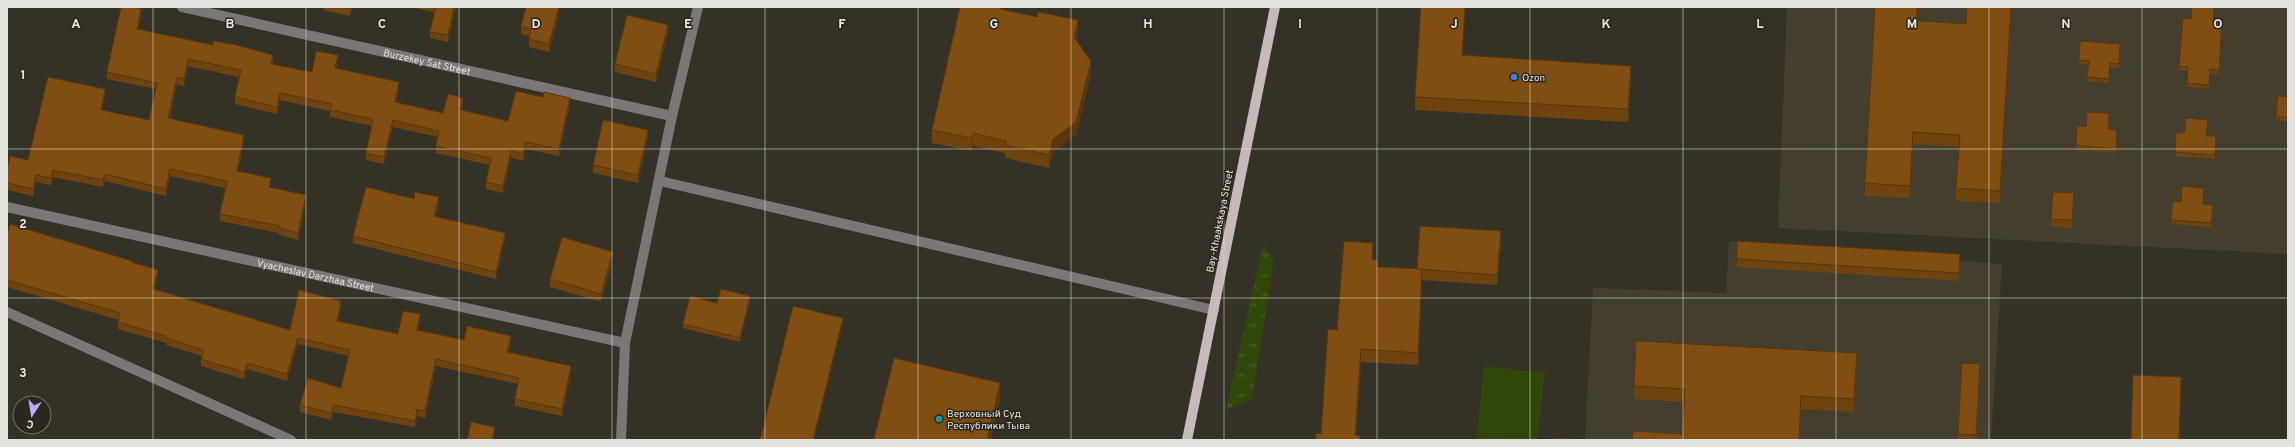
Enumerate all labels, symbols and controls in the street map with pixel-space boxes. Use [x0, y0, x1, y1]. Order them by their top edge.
text: A [71, 17, 81, 33]
text: B [226, 17, 235, 33]
text: C [378, 17, 386, 33]
text: D [531, 17, 541, 33]
text: E [684, 17, 692, 33]
text: F [838, 17, 846, 33]
text: G [990, 17, 999, 33]
text: H [1143, 17, 1153, 33]
text: I [1298, 17, 1302, 33]
text: J [1450, 17, 1458, 33]
text: K [1601, 17, 1611, 33]
text: L [1756, 17, 1764, 33]
text: M [1907, 17, 1917, 33]
text: N [2061, 17, 2071, 33]
text: O [2213, 17, 2223, 33]
street label: Burzekey Sat Street [382, 47, 472, 79]
text: 1 [20, 68, 26, 84]
marker: Ozon [1509, 72, 1519, 82]
place label: Ozon [1522, 72, 1545, 85]
street label: Bay-Khaakskaya Street [1204, 169, 1237, 274]
text: 2 [19, 217, 27, 233]
street label: Vyacheslav Darzhaa Street [255, 257, 375, 296]
text: 3 [19, 366, 27, 382]
north arrow [12, 395, 52, 435]
place label: Верховный Суд Республики Тыва [947, 408, 1030, 433]
marker: Верховный Суд Республики Тыва [934, 414, 944, 424]
text: С [25, 416, 35, 431]

